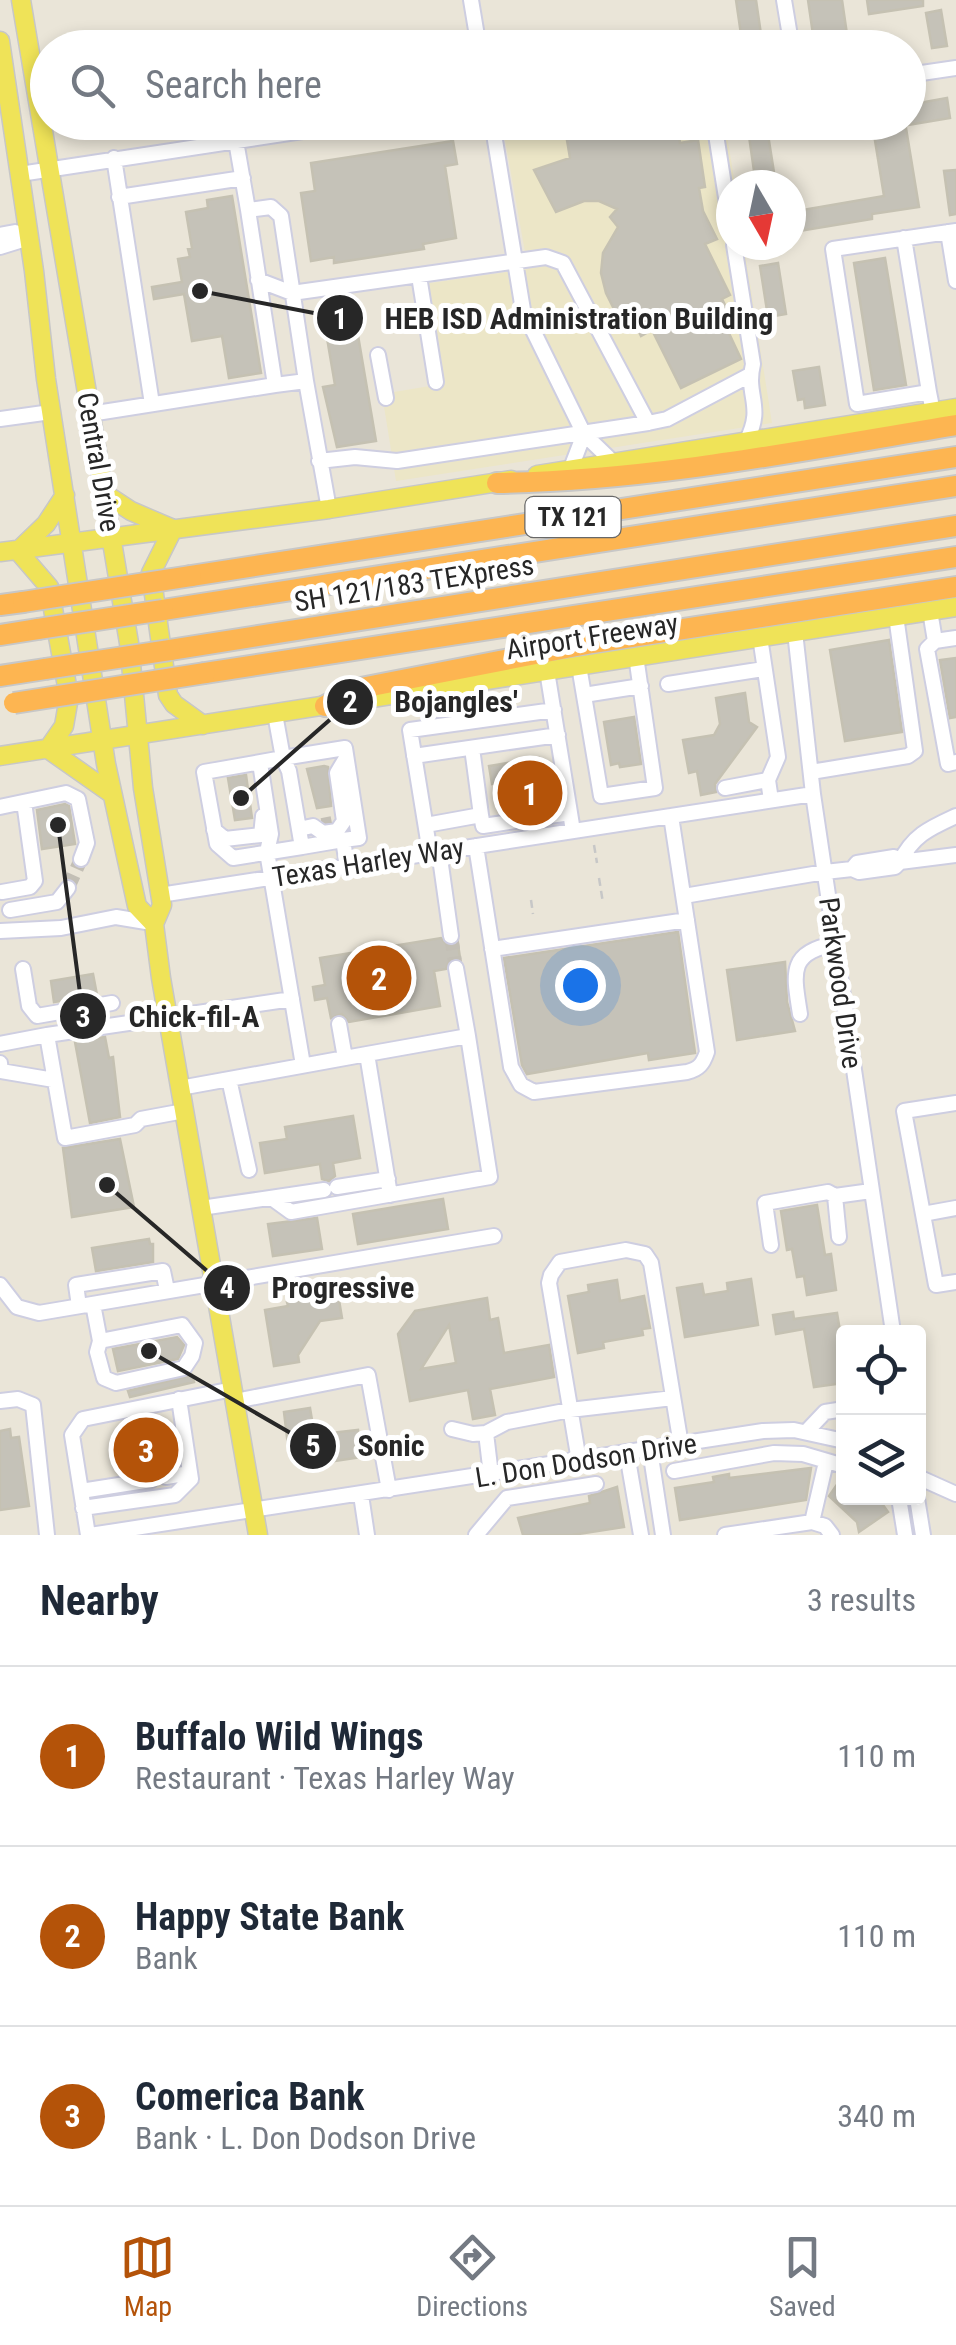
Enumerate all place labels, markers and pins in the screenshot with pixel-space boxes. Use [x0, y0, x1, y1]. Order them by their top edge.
callout: HEB ISD Administration Building [315, 288, 793, 348]
callout: Bojangles' [325, 672, 538, 732]
pin: 1 [498, 756, 562, 830]
pin: 2 [346, 940, 412, 1016]
callout: Chick-fil-A [58, 986, 279, 1046]
callout: Progressive [202, 1258, 435, 1318]
pin: 3 [114, 1412, 178, 1488]
callout: Sonic [288, 1416, 445, 1476]

